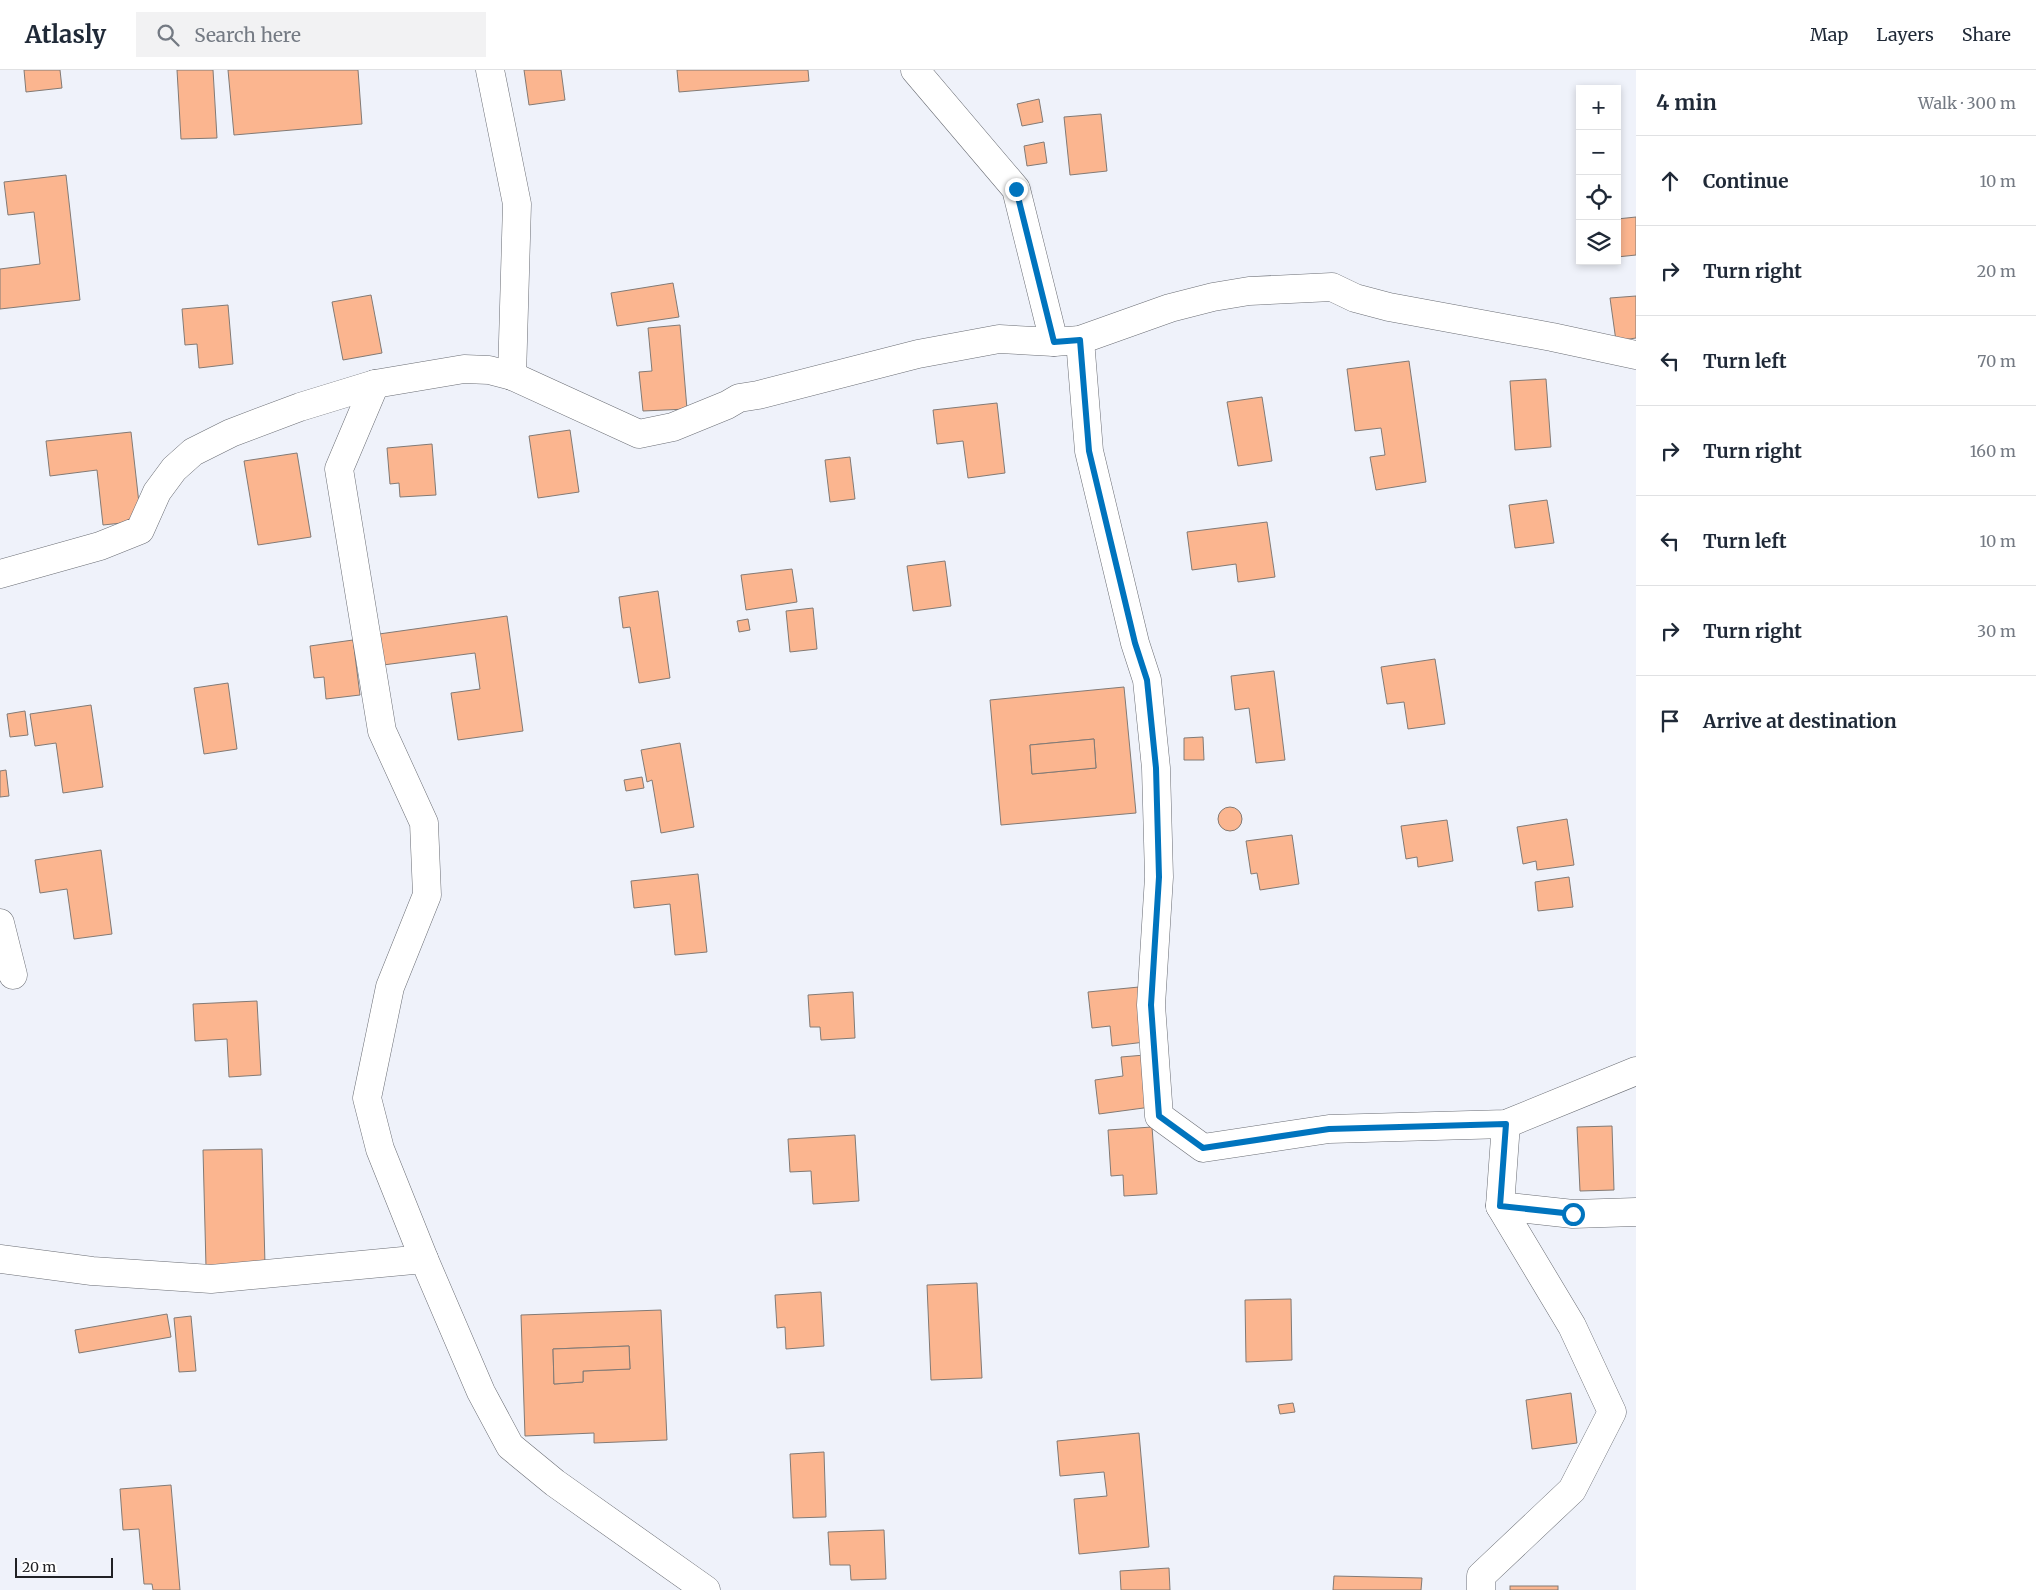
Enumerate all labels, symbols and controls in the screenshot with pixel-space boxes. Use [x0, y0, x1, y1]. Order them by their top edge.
search box [136, 12, 486, 57]
text: Atlasly [25, 19, 106, 50]
icon: search [154, 21, 182, 49]
text: Search here [194, 23, 301, 47]
text: Map [1810, 23, 1848, 46]
text: Layers [1876, 23, 1934, 46]
text: Share [1962, 23, 2011, 46]
map controls [1576, 85, 1621, 265]
button: + [1576, 85, 1621, 130]
text: 4 min [1656, 89, 1717, 116]
text: Walk · 300 m [1918, 93, 2016, 113]
button: − [1576, 130, 1621, 175]
icon: ahead [1656, 167, 1684, 195]
text: Continue [1703, 169, 1789, 193]
text: 10 m [1979, 171, 2016, 191]
button: locate [1576, 175, 1621, 220]
route end [1005, 178, 1028, 201]
button: layers [1576, 220, 1621, 265]
icon: right [1656, 257, 1684, 285]
text: Turn right [1703, 259, 1802, 283]
text: 20 m [1977, 261, 2016, 281]
icon: left [1656, 347, 1684, 375]
text: Turn left [1703, 349, 1787, 373]
text: 70 m [1977, 351, 2016, 371]
icon: right [1656, 437, 1684, 465]
text: Turn right [1703, 439, 1802, 463]
text: 160 m [1970, 441, 2016, 461]
icon: left [1656, 527, 1684, 555]
text: Turn left [1703, 529, 1787, 553]
text: 10 m [1979, 531, 2016, 551]
icon: right [1656, 617, 1684, 645]
text: Turn right [1703, 619, 1802, 643]
text: 30 m [1977, 621, 2016, 641]
icon: arrive [1656, 707, 1684, 735]
text: Arrive at destination [1703, 709, 1897, 733]
route start [1562, 1203, 1585, 1226]
scale bar [15, 1555, 112, 1578]
text: 20 m [22, 1558, 56, 1576]

